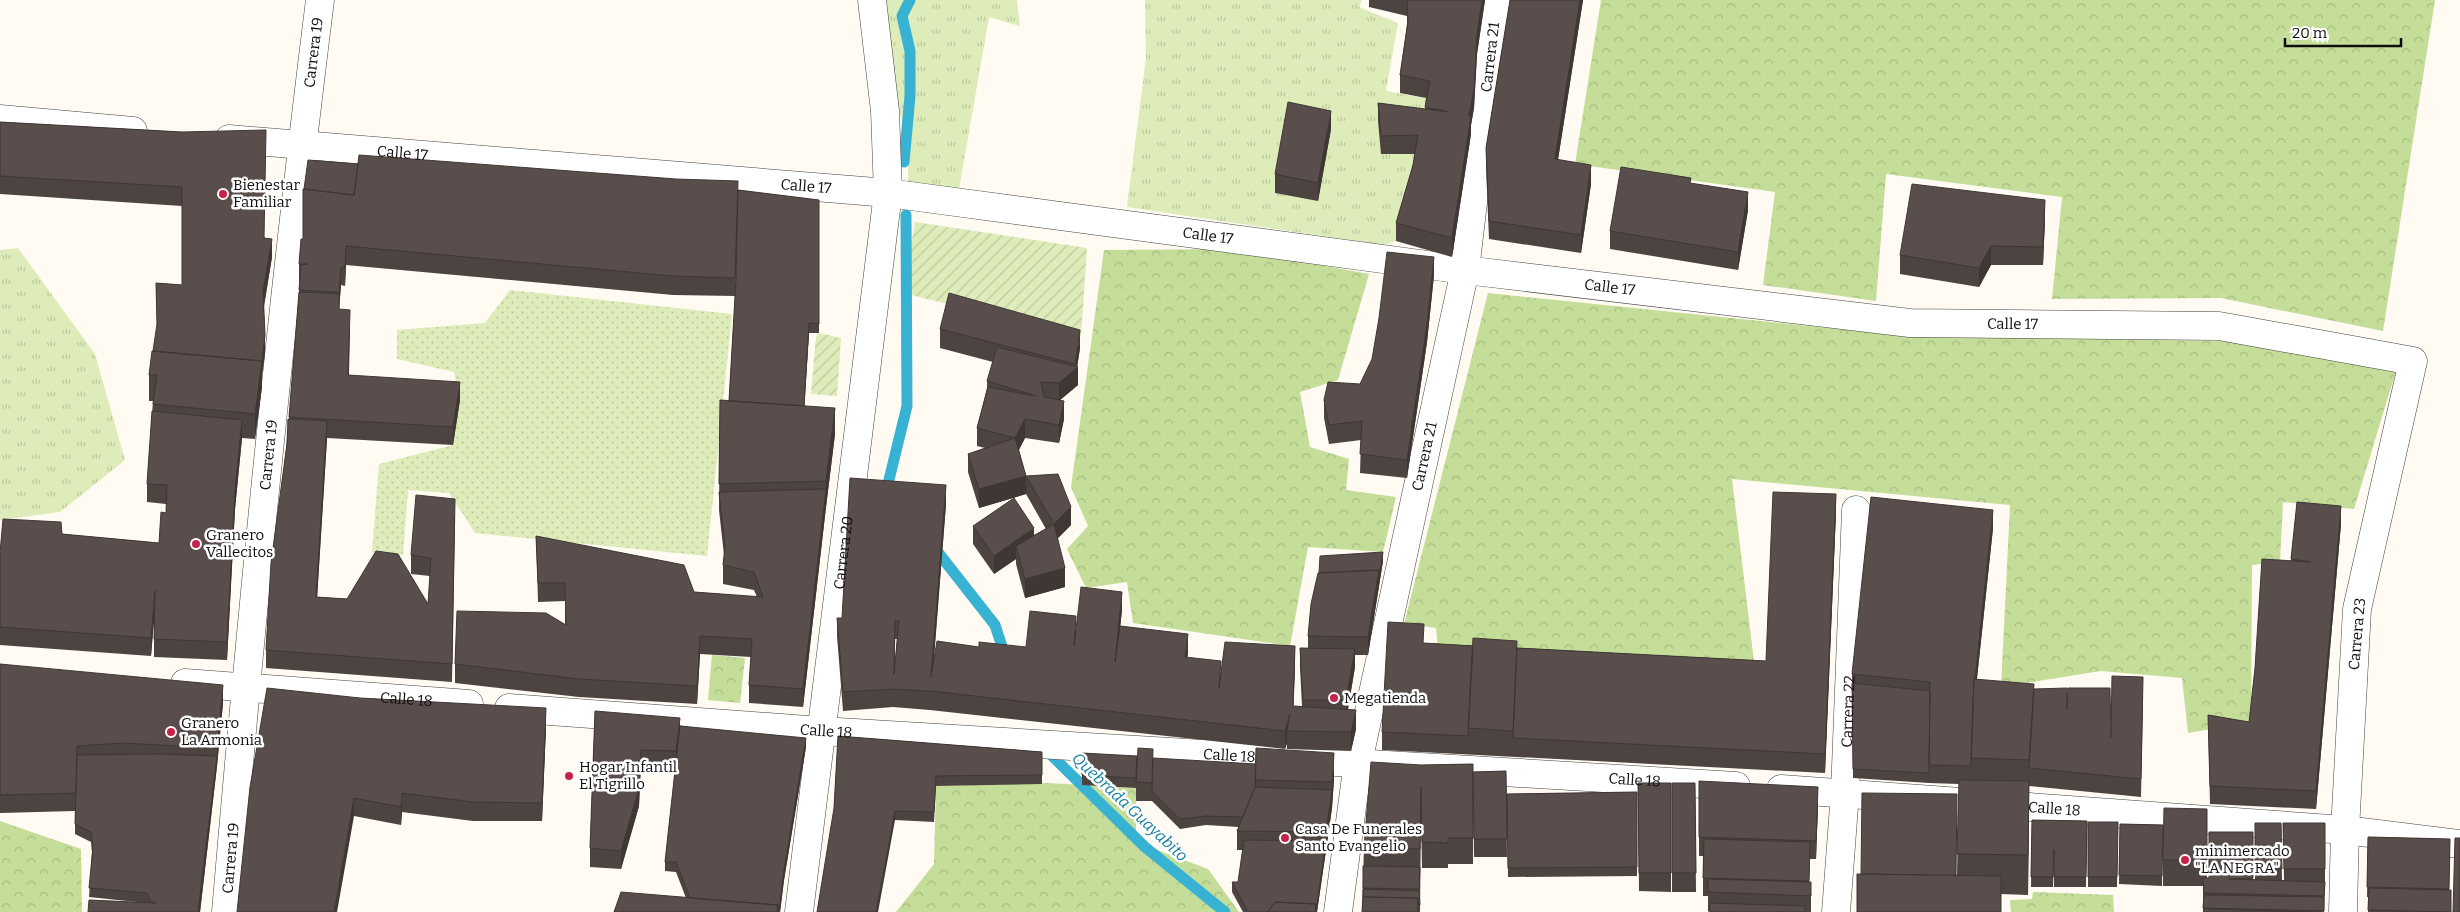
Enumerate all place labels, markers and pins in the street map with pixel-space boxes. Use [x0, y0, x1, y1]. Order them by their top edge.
place label: Bienestar Familiar [233, 176, 300, 211]
marker: Bienestar Familiar [217, 188, 229, 200]
place label: Granero Vallecitos [206, 526, 273, 561]
marker: Granero Vallecitos [190, 538, 202, 550]
place label: Megatienda [1344, 689, 1426, 707]
marker: Megatienda [1328, 692, 1340, 704]
place label: Granero La Armonia [181, 714, 262, 749]
marker: Granero La Armonia [165, 726, 177, 738]
place label: Hogar Infantil El Tigrillo [579, 758, 677, 793]
marker: Hogar Infantil El Tigrillo [563, 770, 575, 782]
place label: Casa De Funerales Santo Evangelio [1295, 820, 1422, 855]
marker: Casa De Funerales Santo Evangelio [1279, 832, 1291, 844]
place label: minimercado "LA NEGRA" [2195, 842, 2290, 877]
marker: minimercado "LA NEGRA" [2179, 854, 2191, 866]

